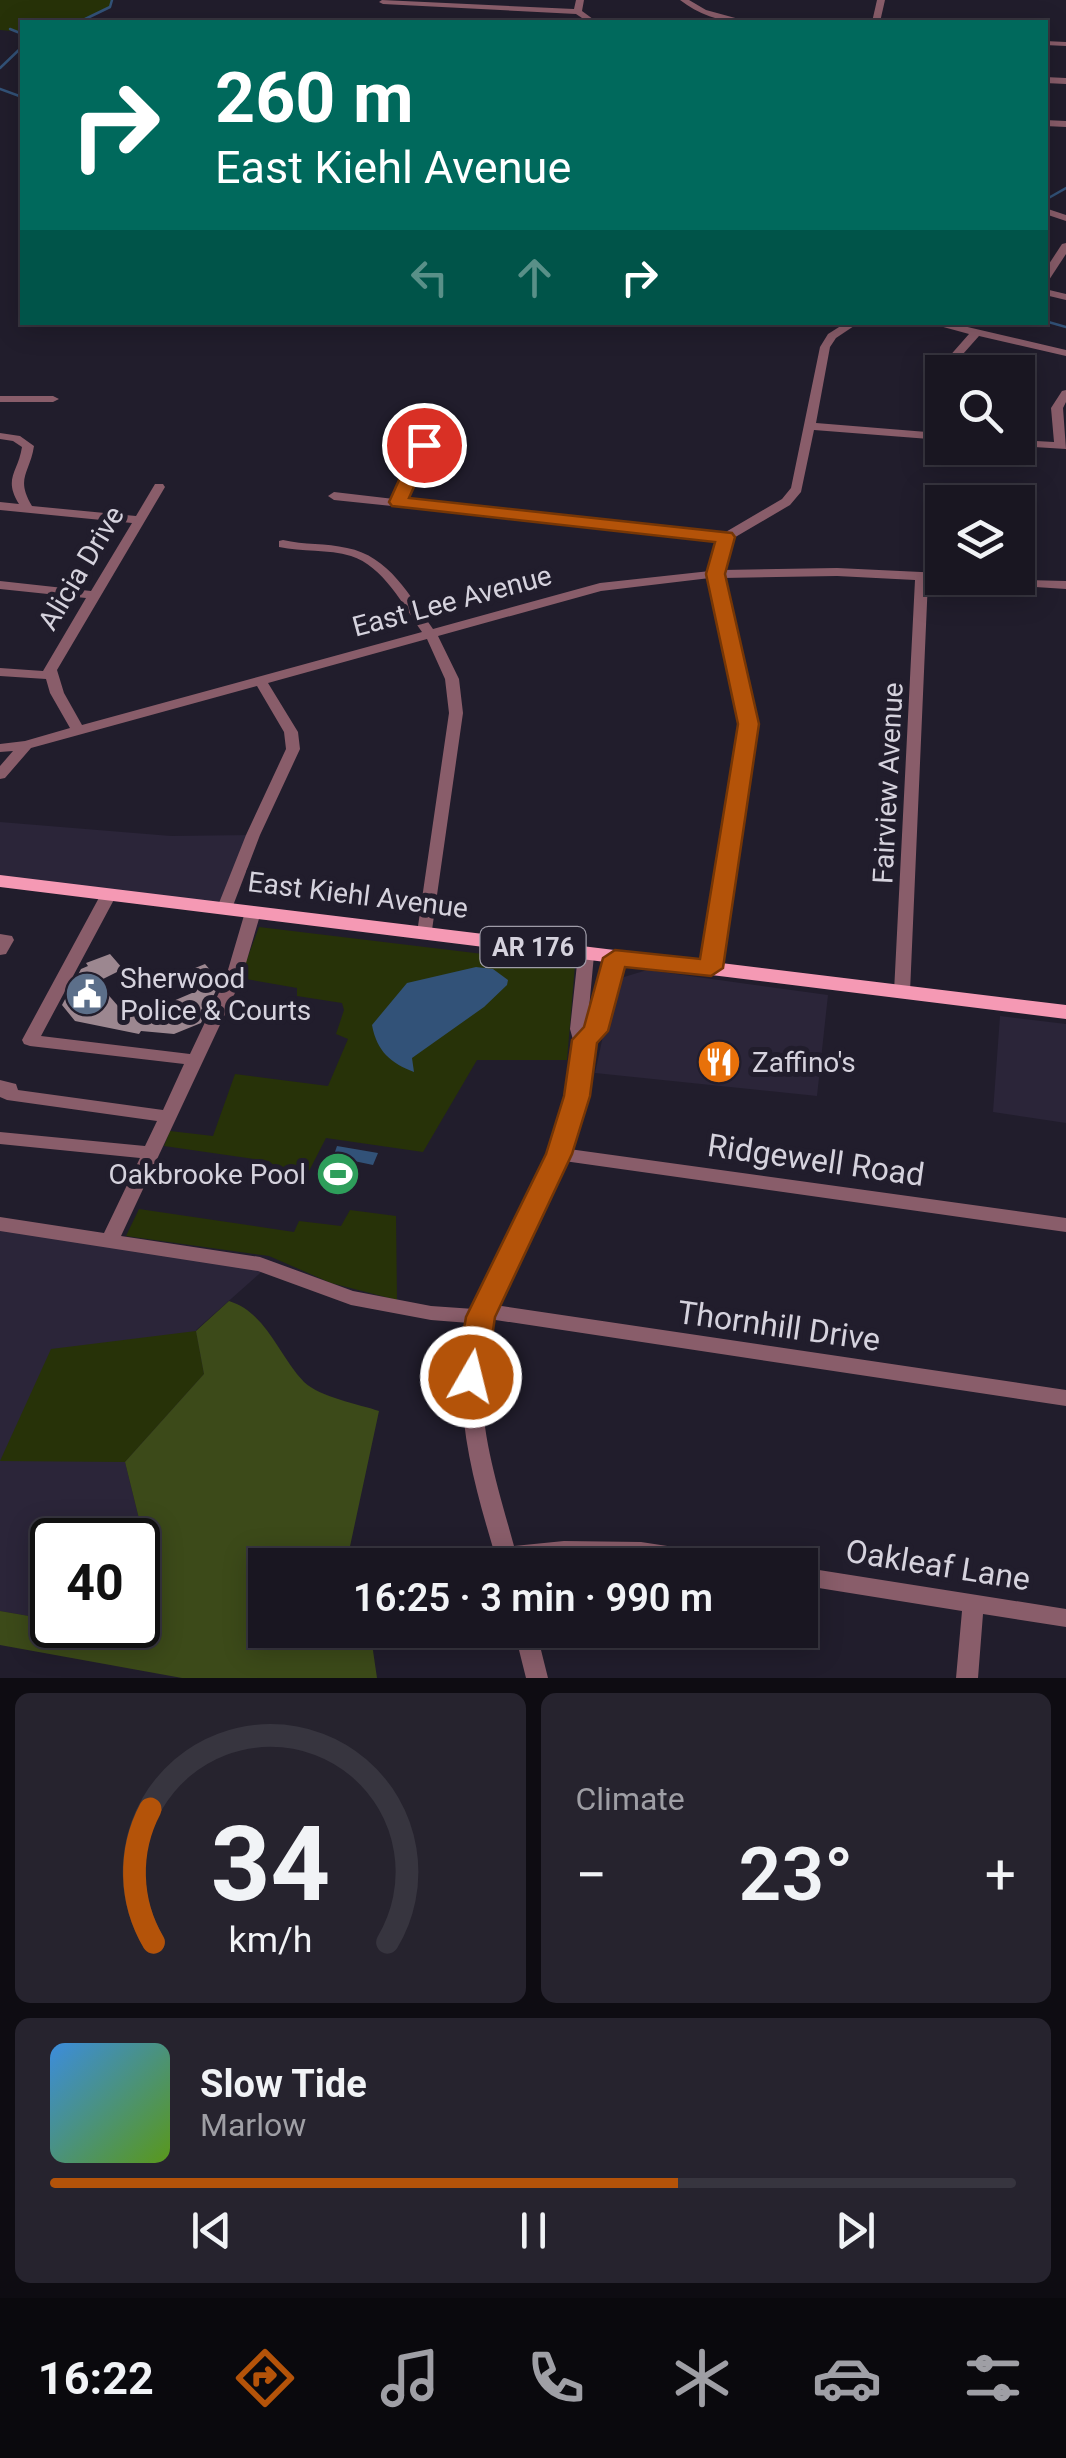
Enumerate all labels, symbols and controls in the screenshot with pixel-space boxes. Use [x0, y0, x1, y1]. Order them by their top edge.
text: 260 m [215, 57, 414, 139]
icon: right [50, 60, 180, 190]
text: East Kiehl Avenue [215, 141, 571, 194]
icon: left [402, 250, 457, 305]
icon: ahead [507, 250, 562, 305]
icon: right [612, 250, 667, 305]
map controls [925, 355, 1035, 595]
button: search [925, 355, 1035, 465]
pin [382, 403, 467, 488]
icon: arrive [397, 418, 452, 473]
button: layers [925, 485, 1035, 595]
street label: Alicia Drive [31, 500, 131, 636]
street label: East Lee Avenue [349, 559, 555, 643]
street label: Fairview Avenue [866, 681, 910, 885]
street label: East Kiehl Avenue [246, 865, 470, 925]
road number: AR 176 [480, 927, 586, 967]
place label: Sherwood Police & Courts [120, 962, 311, 1027]
public building icon: Sherwood Police & Courts [64, 971, 110, 1017]
restaurant icon: Zaffino's [696, 1039, 742, 1085]
place label: Zaffino's [752, 1046, 856, 1079]
street label: Ridgewell Road [705, 1126, 927, 1194]
sports icon: Oakbrooke Pool [315, 1151, 361, 1197]
place label: Oakbrooke Pool [108, 1158, 306, 1191]
street label: Thornhill Drive [675, 1293, 883, 1359]
position arrow [419, 1325, 523, 1429]
speed limit sign: 40 [30, 1518, 160, 1648]
street label: Oakleaf Lane [843, 1532, 1033, 1598]
text: 16:25 · 3 min · 990 m [353, 1576, 713, 1620]
text: Climate [576, 1780, 685, 1818]
text: 34 [211, 1804, 330, 1925]
text: 23° [739, 1830, 853, 1918]
text: − [576, 1843, 607, 1907]
text: + [985, 1843, 1016, 1907]
text: km/h [228, 1919, 312, 1961]
text: Slow Tide [200, 2062, 367, 2106]
text: Marlow [200, 2106, 306, 2144]
icon: previous [184, 2203, 239, 2258]
icon: pause [506, 2203, 561, 2258]
icon: next [828, 2203, 883, 2258]
icon: directions [230, 2343, 300, 2413]
icon: music [375, 2343, 445, 2413]
icon: phone [521, 2343, 591, 2413]
icon: climate [667, 2343, 737, 2413]
icon: car [812, 2343, 882, 2413]
icon: filters [958, 2343, 1028, 2413]
text: 16:22 [38, 2352, 154, 2405]

